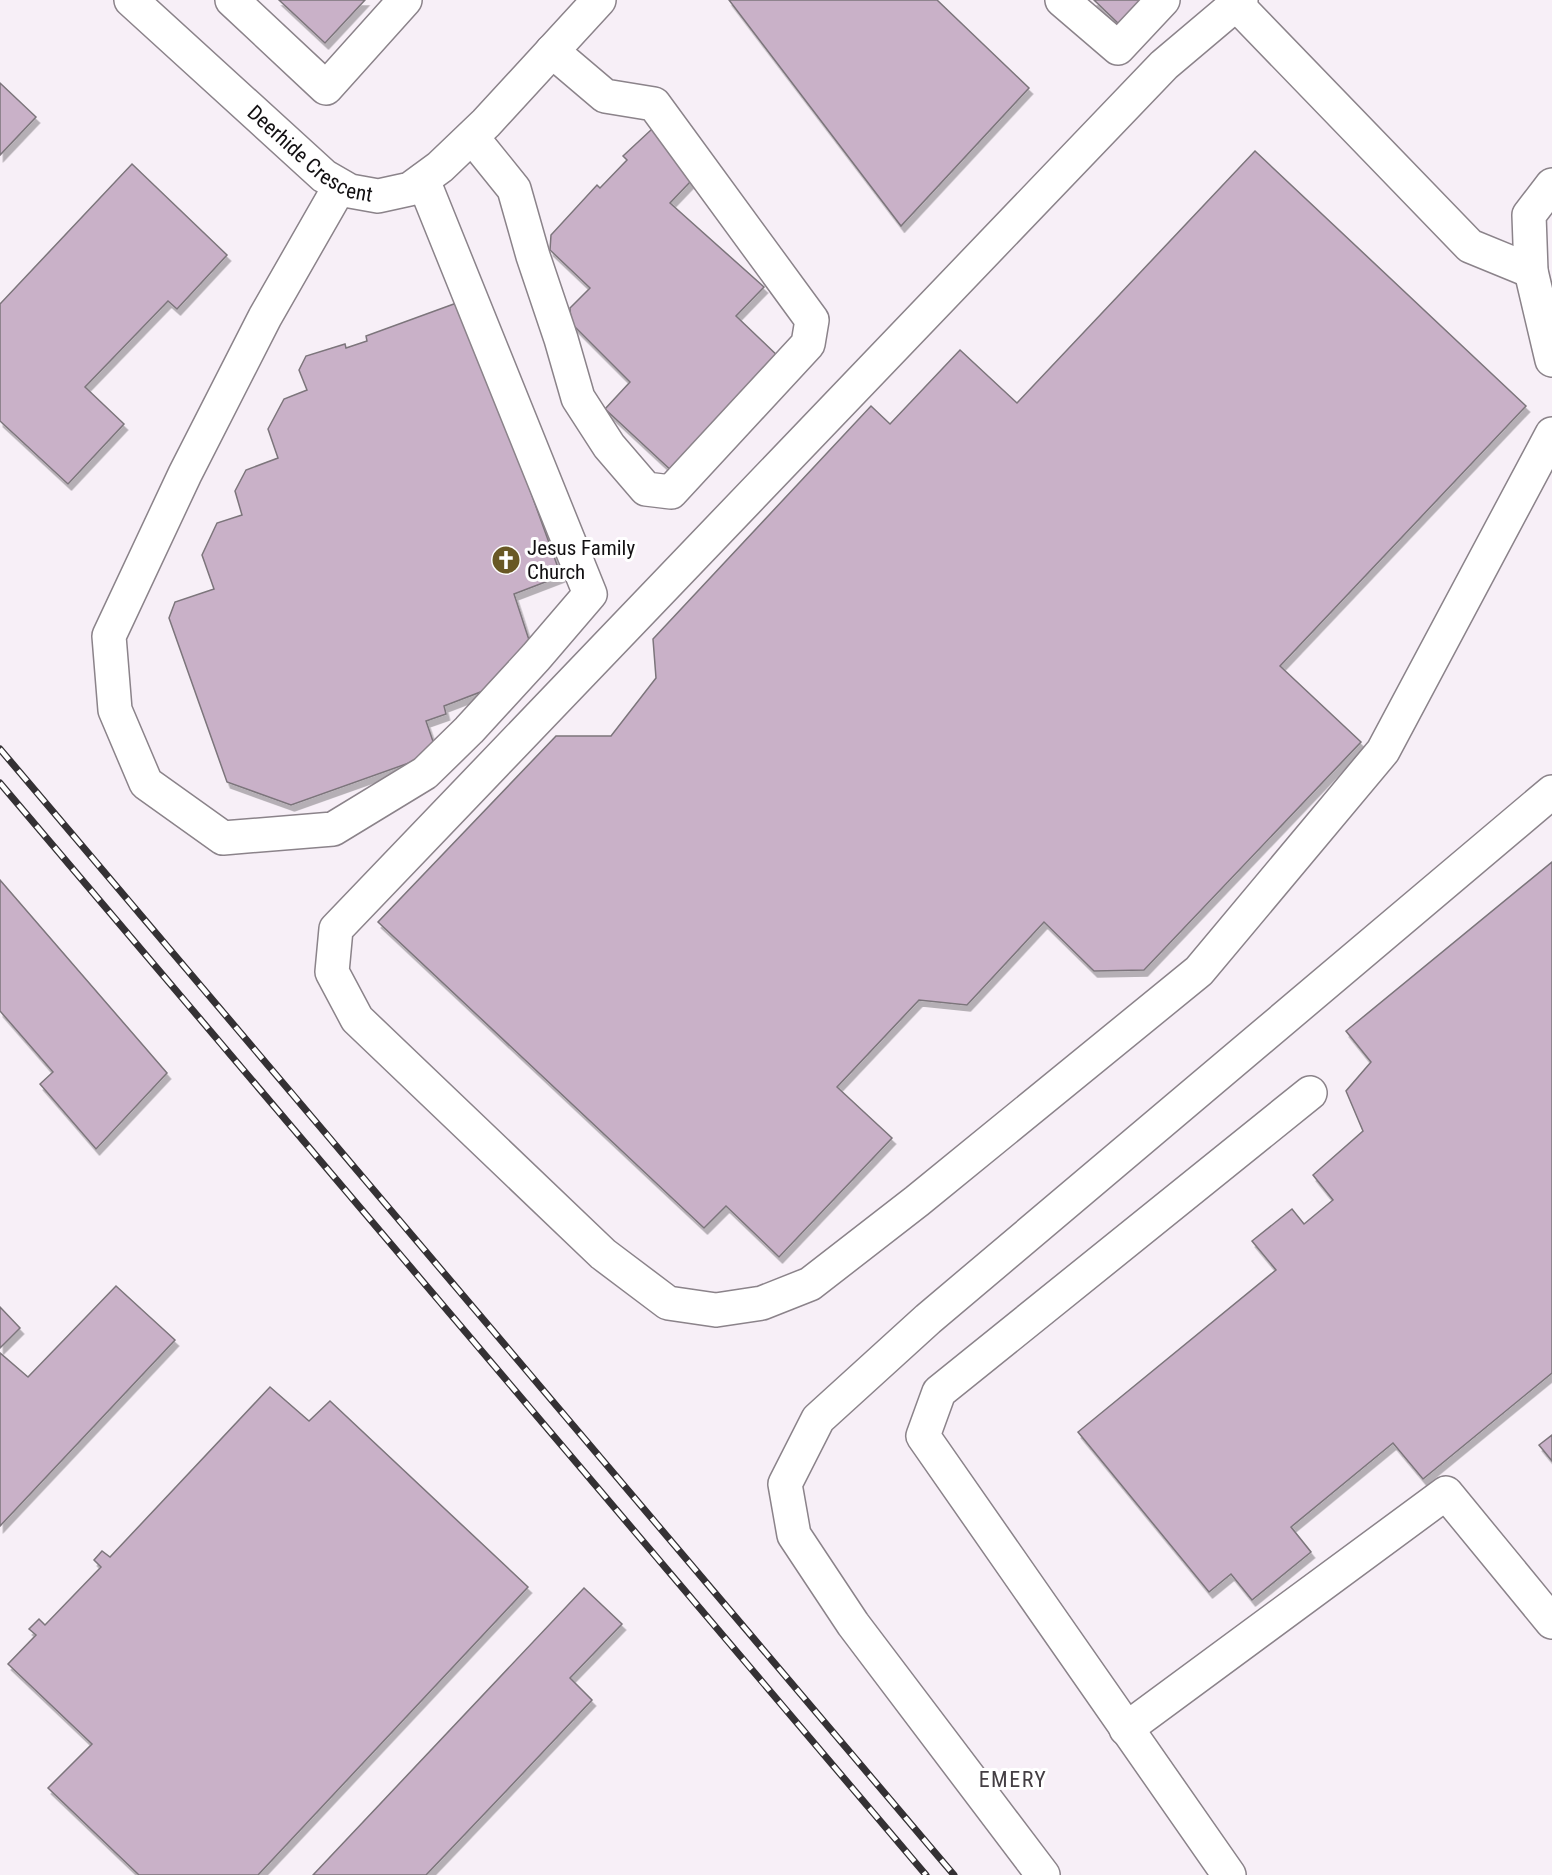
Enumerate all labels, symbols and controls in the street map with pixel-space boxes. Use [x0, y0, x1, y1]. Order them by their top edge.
street label: Deerhide Crescent [243, 100, 374, 207]
place label: Jesus Family Church [527, 536, 635, 584]
church icon: Jesus Family Church [490, 544, 522, 576]
district label: EMERY [979, 1767, 1047, 1792]

